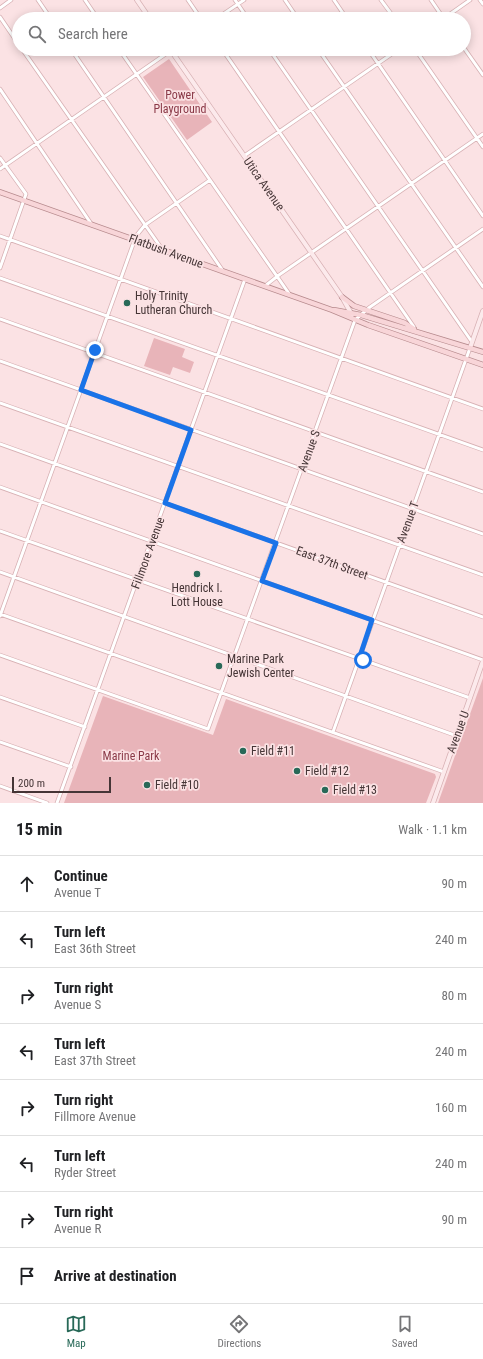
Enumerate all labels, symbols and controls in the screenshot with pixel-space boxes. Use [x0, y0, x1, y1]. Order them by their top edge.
search box [12, 12, 471, 56]
icon: search [26, 23, 48, 45]
text: Search here [58, 25, 128, 43]
park label: Power Playground [153, 88, 207, 116]
street label: Utica Avenue [241, 155, 288, 214]
street label: Flatbush Avenue [127, 231, 205, 271]
place label: Holy Trinity Lutheran Church [135, 289, 212, 317]
marker: Holy Trinity Lutheran Church [122, 298, 132, 308]
route end [86, 341, 104, 359]
street label: Avenue S [295, 428, 323, 474]
street label: Avenue T [394, 499, 422, 545]
street label: Fillmore Avenue [129, 515, 168, 591]
street label: East 37th Street [294, 544, 370, 583]
marker: Hendrick I. Lott House [192, 569, 202, 579]
place label: Hendrick I. Lott House [171, 581, 223, 609]
route start [354, 651, 372, 669]
place label: Marine Park Jewish Center [227, 652, 294, 680]
marker: Marine Park Jewish Center [214, 661, 224, 671]
street label: Avenue U [444, 709, 472, 755]
place label: Field #11 [251, 744, 295, 758]
marker: Field #11 [238, 746, 248, 756]
park label: Marine Park [103, 749, 160, 763]
place label: Field #12 [305, 764, 349, 778]
marker: Field #12 [292, 766, 302, 776]
scale bar [12, 775, 111, 794]
text: 200 m [18, 777, 45, 790]
place label: Field #10 [155, 778, 199, 792]
marker: Field #10 [142, 780, 152, 790]
place label: Field #13 [333, 783, 377, 797]
marker: Field #13 [320, 785, 330, 795]
text: 15 min [16, 819, 62, 839]
text: Walk · 1.1 km [398, 822, 467, 837]
text: Continue [54, 867, 108, 885]
icon: ahead [16, 873, 38, 895]
text: 90 m [441, 876, 467, 891]
text: Avenue T [54, 885, 101, 900]
text: Turn left [54, 923, 105, 941]
icon: left [16, 929, 38, 951]
text: 240 m [435, 932, 467, 947]
text: East 36th Street [54, 941, 136, 956]
text: Turn right [54, 979, 113, 997]
icon: right [16, 985, 38, 1007]
text: 80 m [441, 988, 467, 1003]
text: Avenue S [54, 997, 101, 1012]
text: Turn left [54, 1035, 105, 1053]
icon: left [16, 1041, 38, 1063]
text: 240 m [435, 1044, 467, 1059]
text: East 37th Street [54, 1053, 136, 1068]
text: Turn right [54, 1091, 113, 1109]
icon: right [16, 1097, 38, 1119]
text: 160 m [435, 1100, 467, 1115]
text: Fillmore Avenue [54, 1109, 136, 1124]
text: Turn left [54, 1147, 105, 1165]
icon: left [16, 1153, 38, 1175]
text: 240 m [435, 1156, 467, 1171]
text: Ryder Street [54, 1165, 116, 1180]
text: Turn right [54, 1203, 113, 1221]
icon: right [16, 1209, 38, 1231]
text: 90 m [441, 1212, 467, 1227]
text: Avenue R [54, 1221, 101, 1236]
icon: arrive [16, 1265, 38, 1287]
text: Arrive at destination [54, 1267, 177, 1285]
tab: Map [65, 1313, 87, 1350]
tab: Directions [217, 1313, 261, 1350]
tab: Saved [392, 1313, 418, 1350]

